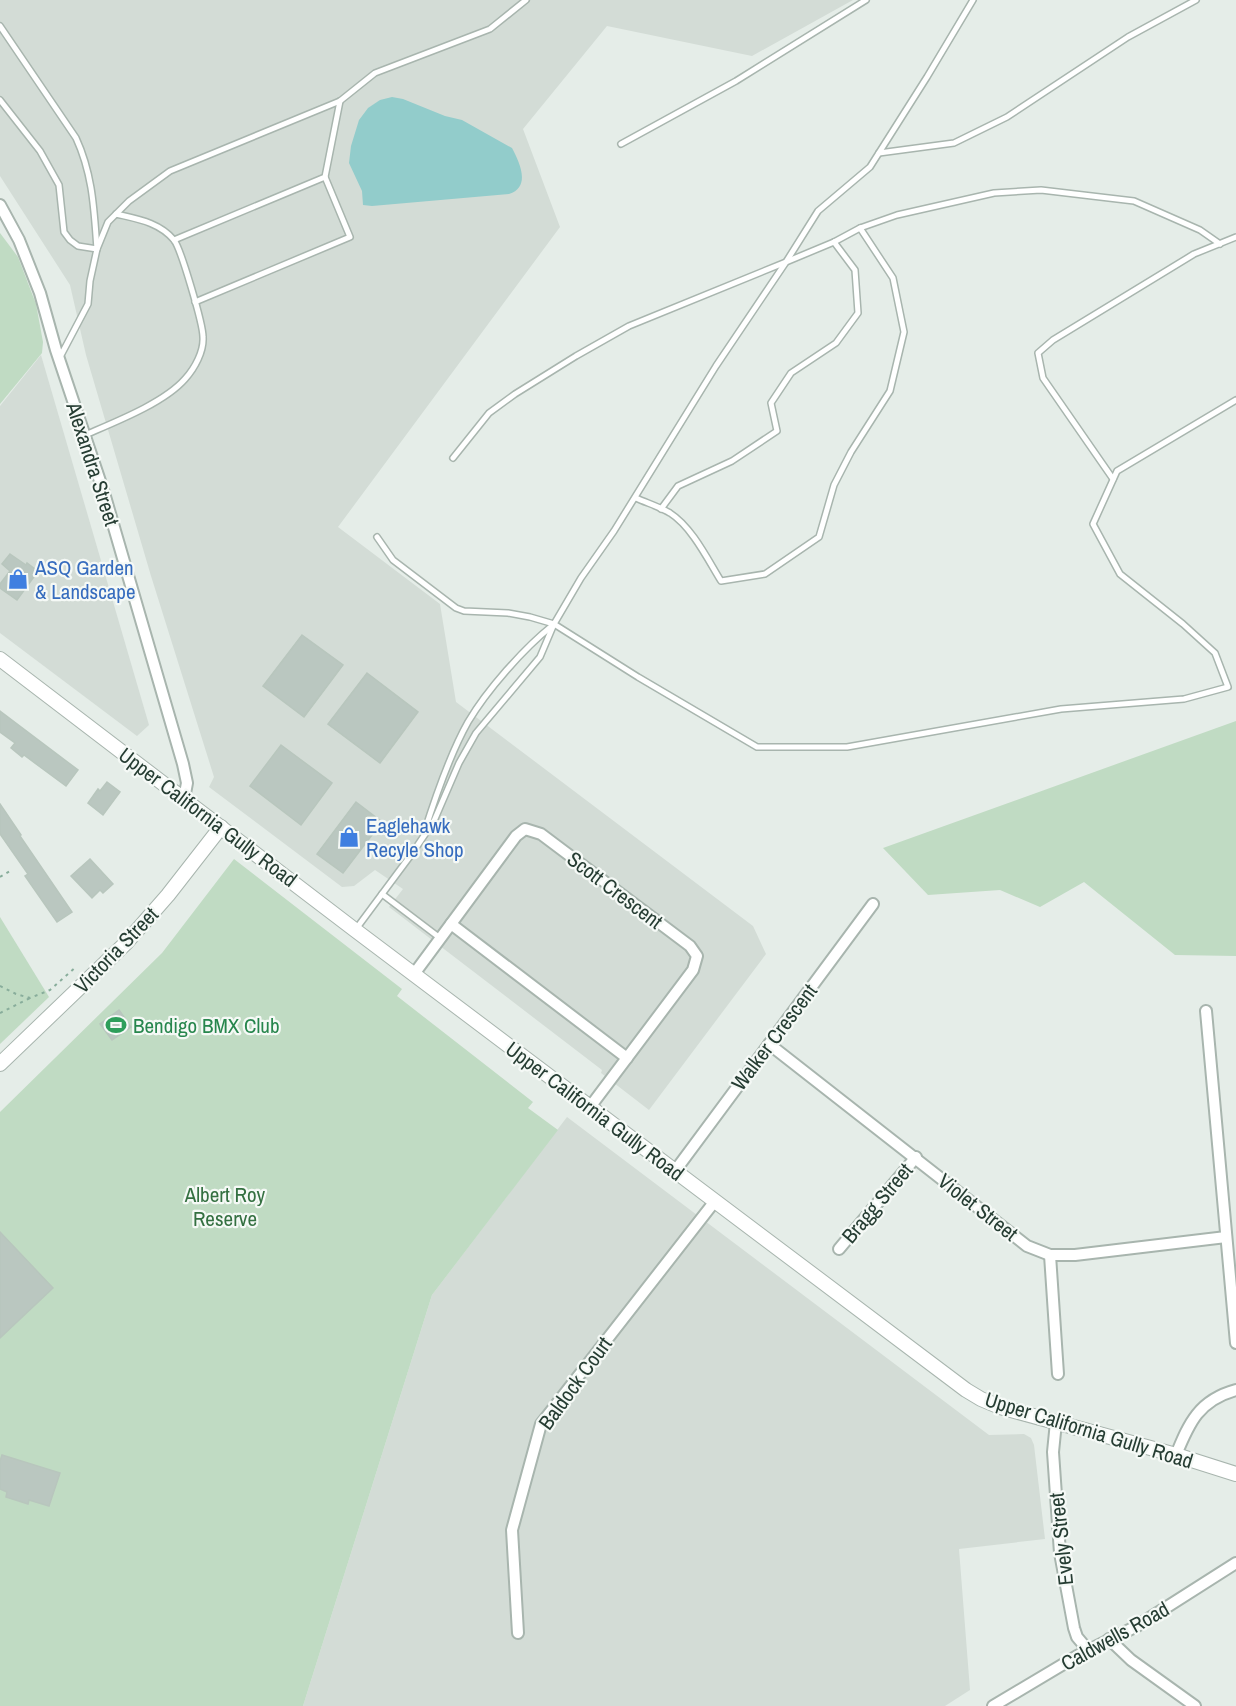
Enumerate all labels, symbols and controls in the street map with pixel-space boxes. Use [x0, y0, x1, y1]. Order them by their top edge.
street label: Alexandra Street [59, 398, 127, 530]
place label: ASQ Garden & Landscape [34, 553, 136, 606]
shop icon: ASQ Garden & Landscape [6, 567, 30, 591]
street label: Upper California Gully Road [113, 740, 303, 894]
place label: Eaglehawk Recyle Shop [366, 811, 464, 864]
shop icon: Eaglehawk Recyle Shop [337, 825, 361, 849]
street label: Scott Crescent [561, 844, 669, 936]
street label: Victoria Street [67, 900, 165, 1000]
street label: Walker Crescent [724, 978, 824, 1096]
place label: Bendigo BMX Club [133, 1011, 279, 1040]
sports icon: Bendigo BMX Club [104, 1013, 128, 1037]
street label: Upper California Gully Road [500, 1034, 690, 1188]
street label: Bragg Street [835, 1156, 919, 1249]
street label: Violet Street [932, 1166, 1024, 1248]
park label: Albert Roy Reserve [184, 1180, 266, 1233]
street label: Baldock Court [531, 1331, 619, 1435]
street label: Upper California Gully Road [981, 1385, 1197, 1475]
street label: Evely Street [1042, 1491, 1080, 1587]
street label: Caldwells Road [1056, 1594, 1174, 1678]

